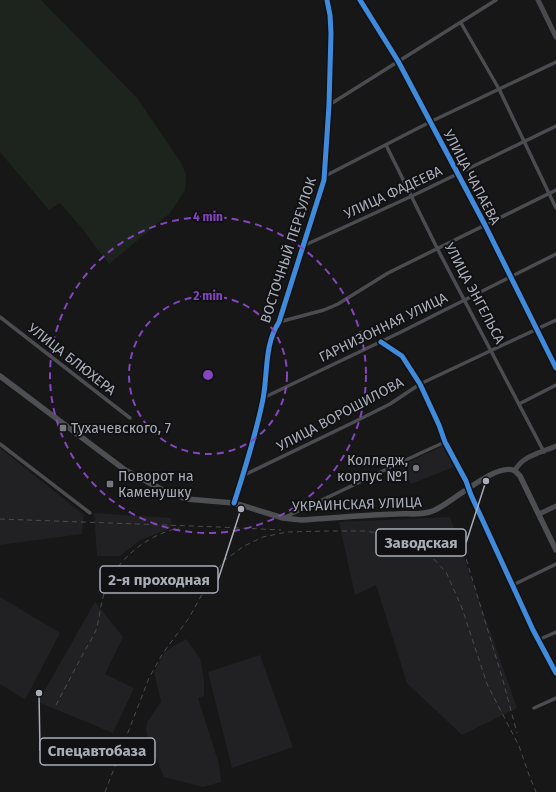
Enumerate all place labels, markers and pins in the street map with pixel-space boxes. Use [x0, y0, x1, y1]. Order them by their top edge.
centre of rings [201, 368, 215, 382]
place label: Тухачевского, 7 [71, 420, 171, 437]
marker: Тухачевского, 7 [58, 423, 68, 433]
place label: Колледж, корпус №1 [337, 452, 408, 485]
marker: Колледж, корпус №1 [411, 463, 421, 473]
place label: Поворот на Каменушку [118, 468, 194, 501]
marker: Поворот на Каменушку [105, 479, 115, 489]
callout: Заводская [376, 529, 466, 556]
callout: 2-я проходная [100, 566, 218, 593]
callout: Спецавтобаза [40, 738, 155, 765]

